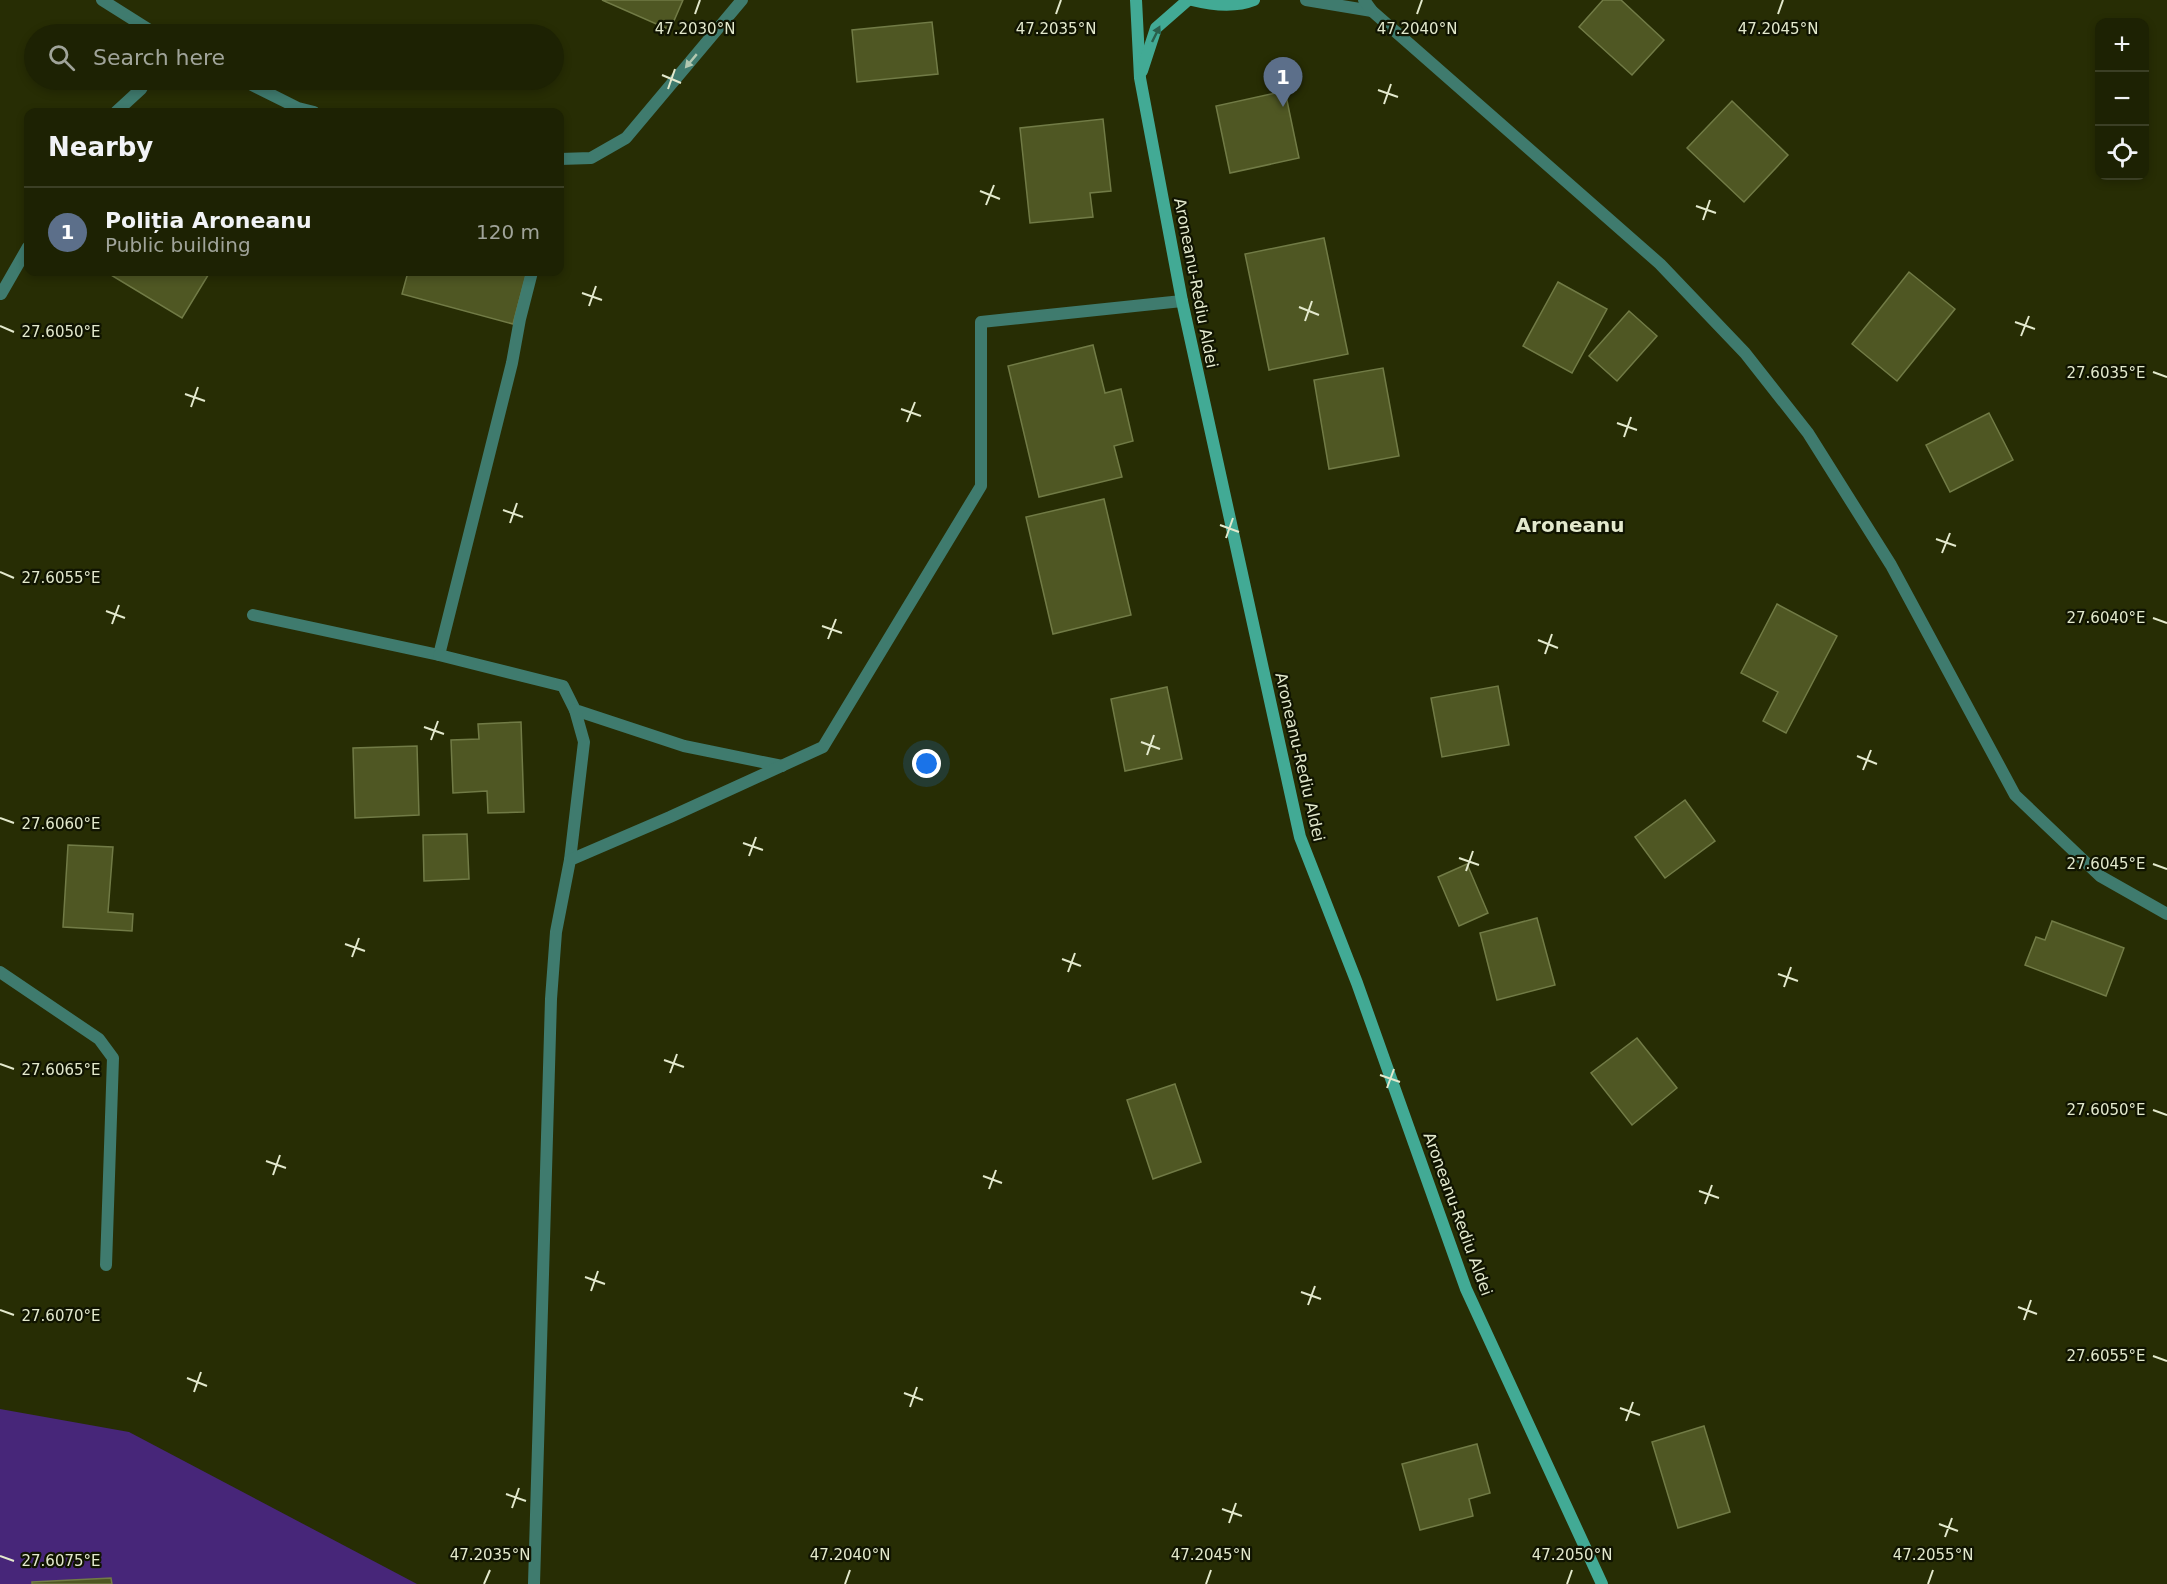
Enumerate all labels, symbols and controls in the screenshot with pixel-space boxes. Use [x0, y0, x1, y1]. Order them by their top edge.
map controls [2095, 18, 2149, 180]
button: + [2095, 18, 2149, 72]
text: 47.2030°N [655, 20, 735, 38]
text: 47.2035°N [1016, 20, 1096, 38]
text: 47.2040°N [1377, 20, 1457, 38]
text: 47.2045°N [1738, 20, 1818, 38]
search box [24, 24, 564, 90]
one-way arrow [1151, 25, 1160, 42]
icon: search [45, 41, 78, 74]
text: Search here [93, 45, 225, 70]
one-way arrow [684, 53, 697, 69]
pin: 1 [1264, 57, 1302, 107]
button: − [2095, 72, 2149, 126]
button: locate [2095, 126, 2149, 180]
text: Nearby [48, 132, 153, 162]
street label: Aroneanu-Rediu Aldei [1170, 196, 1222, 370]
text: Poliția Aroneanu [105, 208, 312, 233]
text: 1 [61, 220, 74, 244]
text: 120 m [476, 220, 540, 244]
text: Public building [105, 233, 251, 257]
text: 27.6050°E [21, 323, 101, 341]
text: 27.6035°E [2066, 364, 2146, 382]
district label: Aroneanu [1516, 513, 1624, 537]
text: 27.6055°E [21, 569, 101, 587]
text: 27.6040°E [2066, 609, 2146, 627]
street label: Aroneanu-Rediu Aldei [1271, 671, 1329, 843]
your location [912, 749, 941, 778]
text: 27.6060°E [21, 815, 101, 833]
text: 27.6045°E [2066, 855, 2146, 873]
text: 27.6065°E [21, 1061, 101, 1079]
text: 27.6050°E [2066, 1101, 2146, 1119]
street label: Aroneanu-Rediu Aldei [1420, 1130, 1496, 1298]
text: 27.6070°E [21, 1307, 101, 1325]
text: 27.6055°E [2066, 1347, 2146, 1365]
text: 47.2035°N [450, 1546, 530, 1564]
text: 47.2040°N [810, 1546, 890, 1564]
text: 47.2045°N [1171, 1546, 1251, 1564]
text: 47.2050°N [1532, 1546, 1612, 1564]
text: 47.2055°N [1893, 1546, 1973, 1564]
text: 27.6075°E [21, 1552, 101, 1570]

